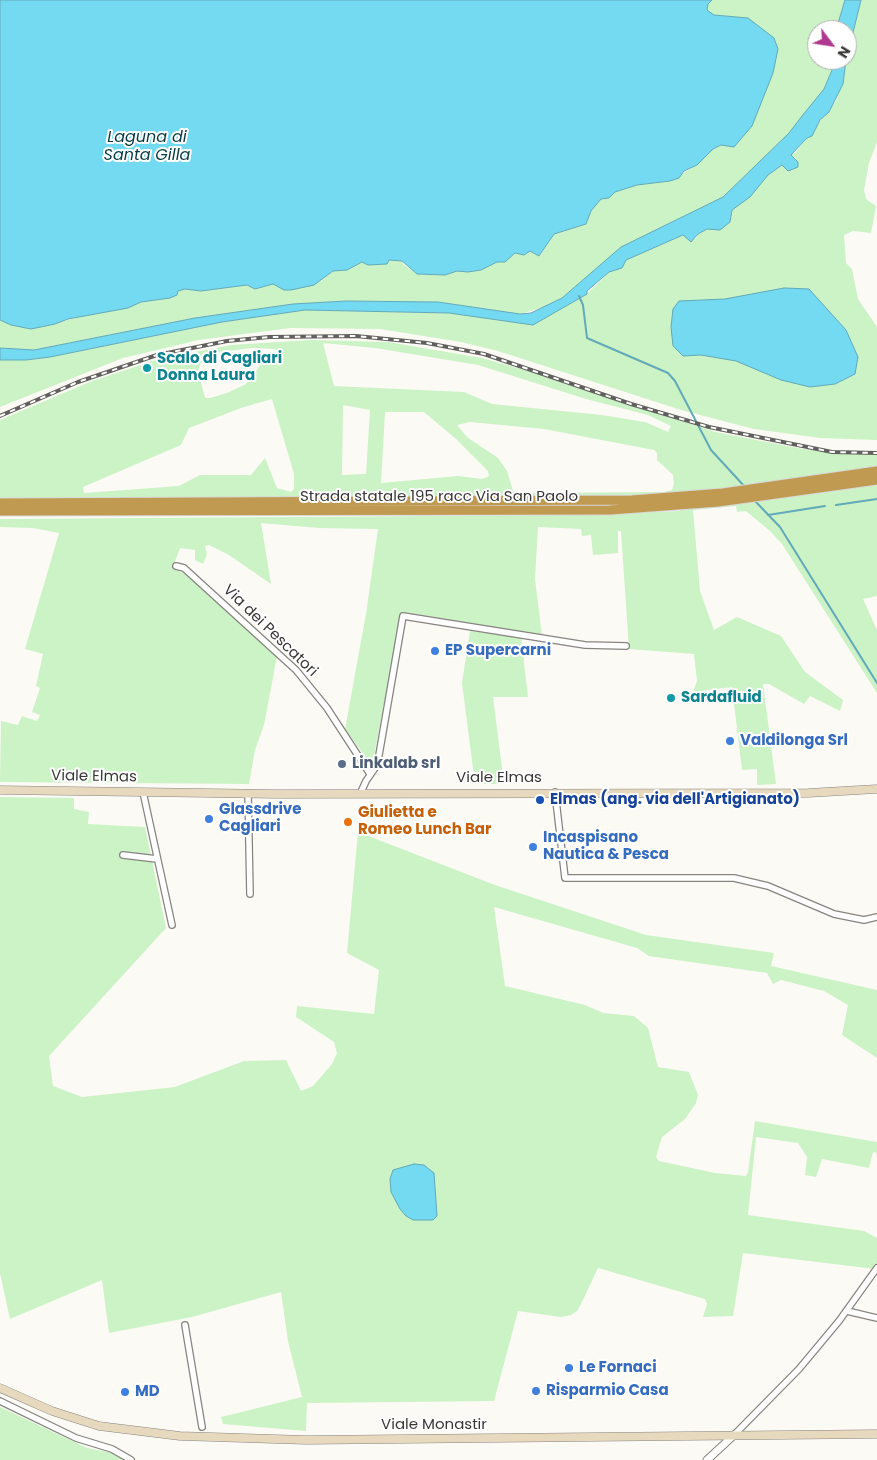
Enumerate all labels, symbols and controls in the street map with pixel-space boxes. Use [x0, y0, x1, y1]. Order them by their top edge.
north arrow [807, 20, 857, 70]
text: N [833, 43, 855, 62]
water label: Laguna di Santa Gilla [104, 128, 190, 166]
place label: Scalo di Cagliari Donna Laura [157, 350, 282, 385]
marker: Scalo di Cagliari Donna Laura [141, 362, 153, 374]
street label: Strada statale 195 racc Via San Paolo [300, 488, 578, 506]
street label: Via dei Pescatori [219, 581, 321, 681]
place label: EP Supercarni [445, 642, 551, 660]
marker: EP Supercarni [429, 645, 441, 657]
place label: Sardafluid [681, 689, 762, 707]
marker: Sardafluid [665, 692, 677, 704]
place label: Valdilonga Srl [740, 732, 848, 750]
marker: Valdilonga Srl [724, 735, 736, 747]
place label: Linkalab srl [352, 755, 440, 773]
marker: Linkalab srl [336, 758, 348, 770]
street label: Viale Elmas [51, 767, 137, 787]
street label: Viale Elmas [456, 769, 542, 787]
place label: Elmas (ang. via dell'Artigianato) [550, 791, 800, 809]
marker: Elmas (ang. via dell'Artigianato) [534, 794, 546, 806]
place label: Glassdrive Cagliari [219, 801, 301, 836]
place label: Giulietta e Romeo Lunch Bar [358, 804, 491, 839]
marker: Glassdrive Cagliari [203, 813, 215, 825]
marker: Giulietta e Romeo Lunch Bar [342, 816, 354, 828]
place label: Incaspisano Nautica & Pesca [543, 829, 669, 864]
marker: Incaspisano Nautica & Pesca [527, 841, 539, 853]
place label: Le Fornaci [579, 1359, 657, 1377]
marker: Le Fornaci [563, 1362, 575, 1374]
place label: Risparmio Casa [546, 1382, 669, 1400]
place label: MD [135, 1383, 160, 1401]
marker: Risparmio Casa [530, 1385, 542, 1397]
marker: MD [119, 1386, 131, 1398]
street label: Viale Monastir [381, 1416, 487, 1434]

